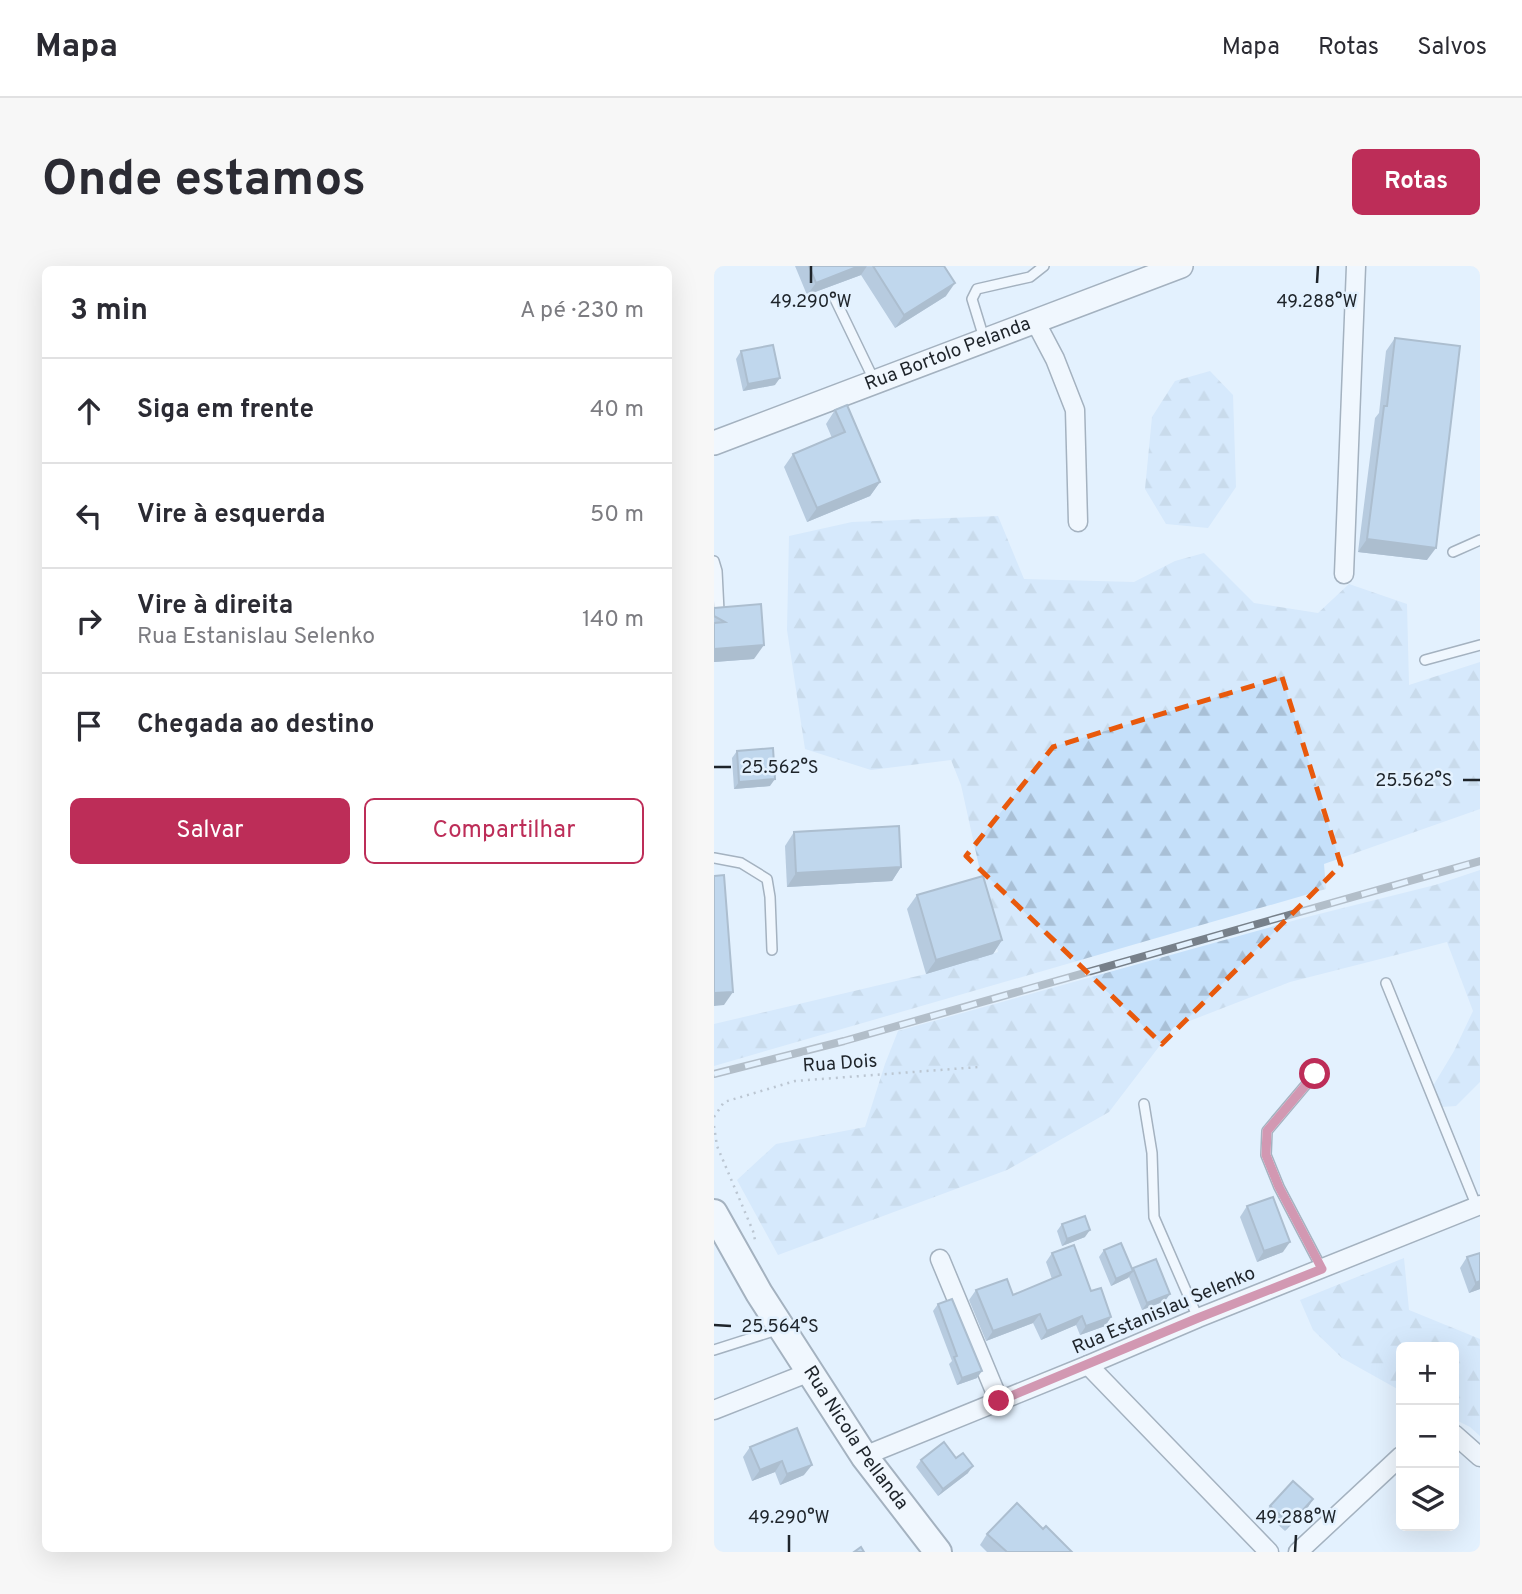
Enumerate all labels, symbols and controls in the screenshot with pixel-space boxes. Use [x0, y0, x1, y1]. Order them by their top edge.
text: Mapa [35, 27, 118, 69]
text: Mapa [1222, 33, 1280, 63]
text: Rotas [1318, 33, 1379, 63]
text: Salvos [1417, 33, 1487, 63]
button: Rotas [1352, 149, 1480, 215]
text: Onde estamos [42, 151, 366, 213]
text: 49.290°W [770, 291, 852, 314]
text: 49.288°W [1276, 291, 1358, 314]
text: 3 min [70, 293, 148, 330]
text: A pé · 230 m [520, 297, 644, 326]
street label: Rua Bortolo Pelanda [862, 312, 1034, 397]
icon: ahead [70, 392, 108, 430]
text: Siga em frente [137, 394, 314, 427]
text: 40 m [590, 396, 644, 425]
icon: left [70, 497, 108, 535]
text: Vire à esquerda [137, 499, 325, 532]
text: 50 m [590, 501, 644, 530]
text: Vire à direita [137, 590, 293, 623]
icon: right [70, 602, 108, 640]
text: 140 m [582, 606, 644, 635]
text: Rua Estanislau Selenko [137, 623, 375, 652]
icon: arrive [70, 707, 108, 745]
text: Chegada ao destino [137, 709, 374, 742]
text: 25.562°S [741, 757, 819, 780]
text: 25.562°S [1375, 770, 1453, 793]
button: Salvar [70, 798, 350, 864]
button: Compartilhar [364, 798, 644, 864]
street label: Rua Dois [802, 1049, 878, 1079]
route start [1299, 1058, 1330, 1089]
street label: Rua Estanislau Selenko [1069, 1262, 1259, 1360]
text: 25.564°S [741, 1316, 819, 1339]
map controls [1396, 1342, 1459, 1531]
button: + [1396, 1342, 1459, 1405]
street label: Rua Nicola Pellanda [797, 1362, 913, 1515]
route end [983, 1385, 1014, 1416]
button: − [1396, 1405, 1459, 1468]
button: layers [1396, 1468, 1459, 1531]
text: 49.290°W [748, 1507, 830, 1530]
text: 49.288°W [1255, 1507, 1337, 1530]

